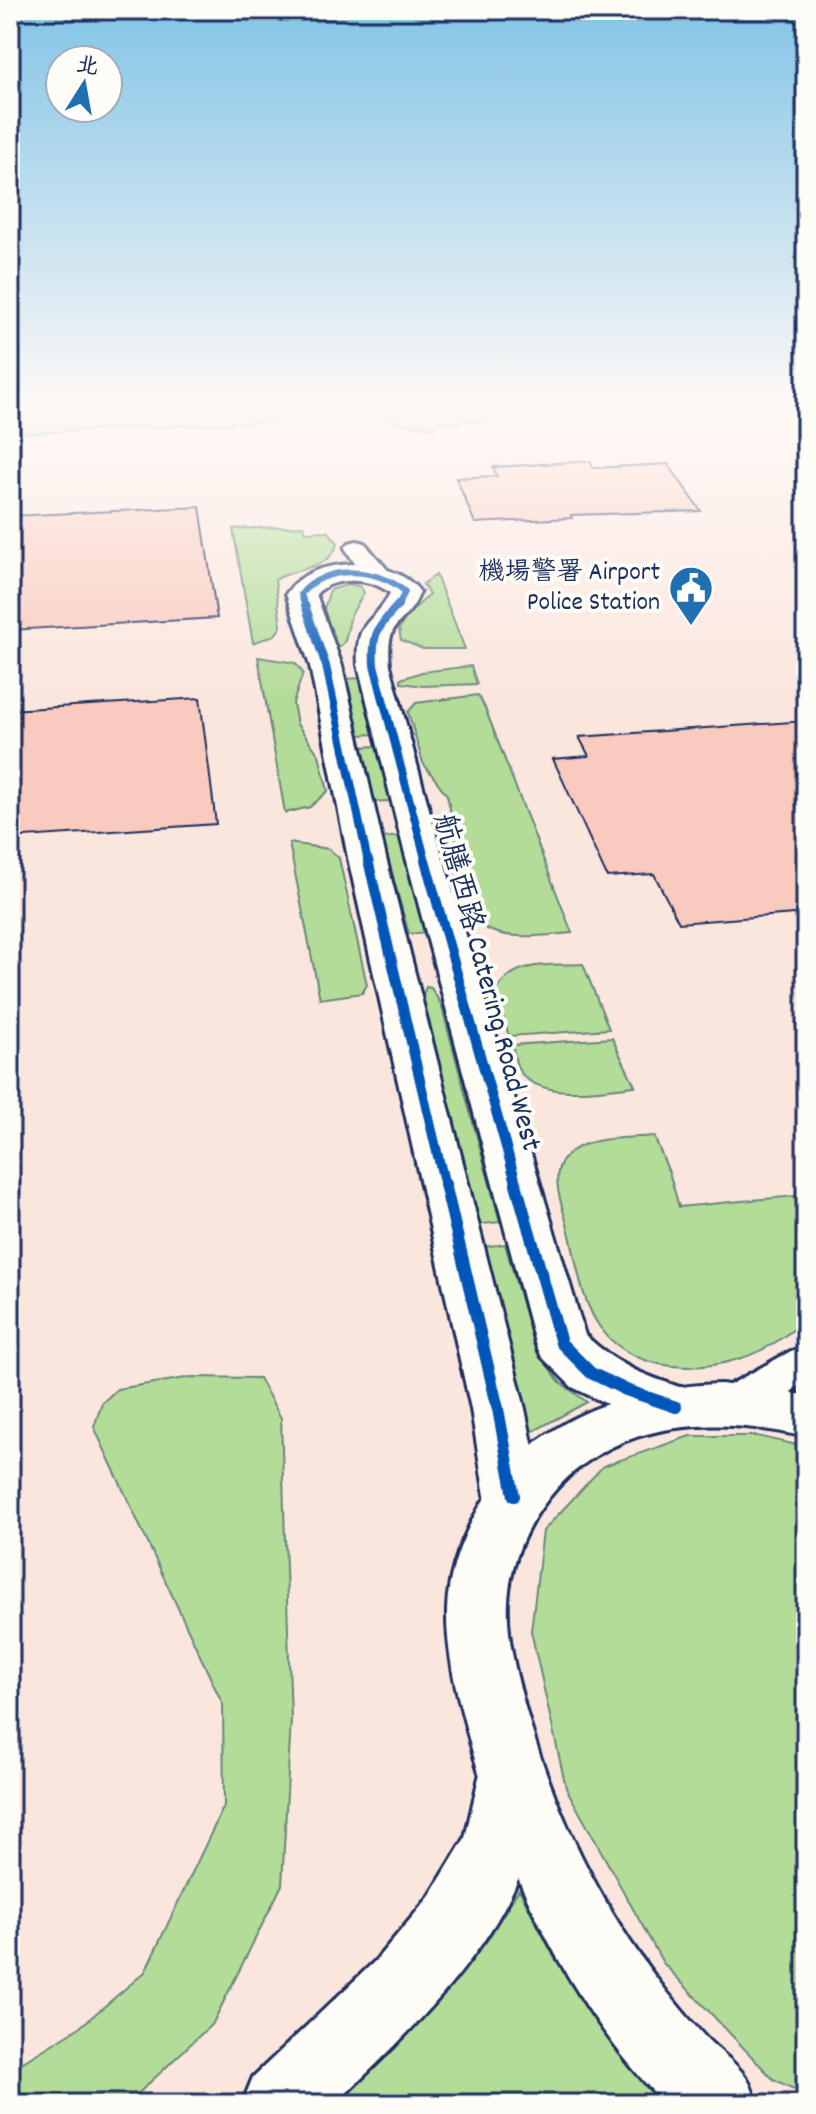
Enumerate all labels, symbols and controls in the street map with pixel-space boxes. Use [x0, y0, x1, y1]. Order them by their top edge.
north arrow [44, 44, 124, 124]
text: 北 [73, 50, 101, 85]
place label: 機場警署 Airport Police Station [479, 555, 660, 622]
public building icon: 機場警署 Airport Police Station [667, 564, 715, 627]
street label: 航膳西路 Catering Road West [419, 810, 551, 1156]

